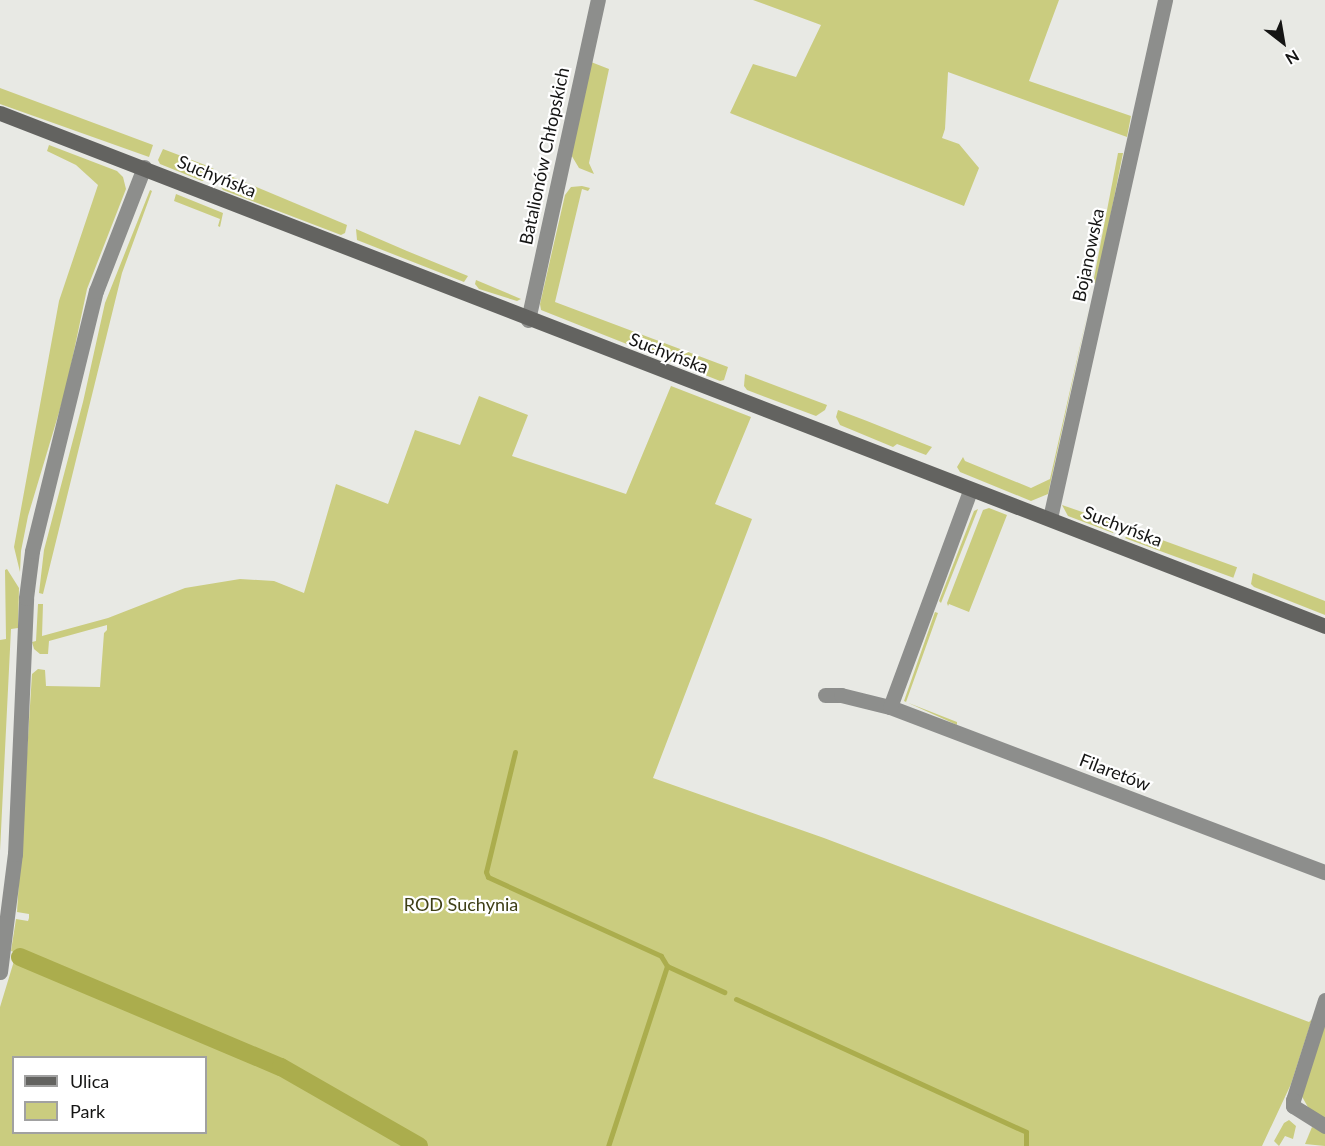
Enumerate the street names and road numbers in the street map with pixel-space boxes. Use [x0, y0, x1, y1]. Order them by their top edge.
street label: Batalionów Chłopskich [515, 65, 573, 247]
street label: Suchyńska [174, 150, 260, 202]
street label: Bojanowska [1068, 206, 1108, 304]
street label: Suchyńska [626, 328, 712, 378]
street label: Suchyńska [1080, 501, 1166, 551]
street label: Filaretów [1077, 749, 1153, 795]

